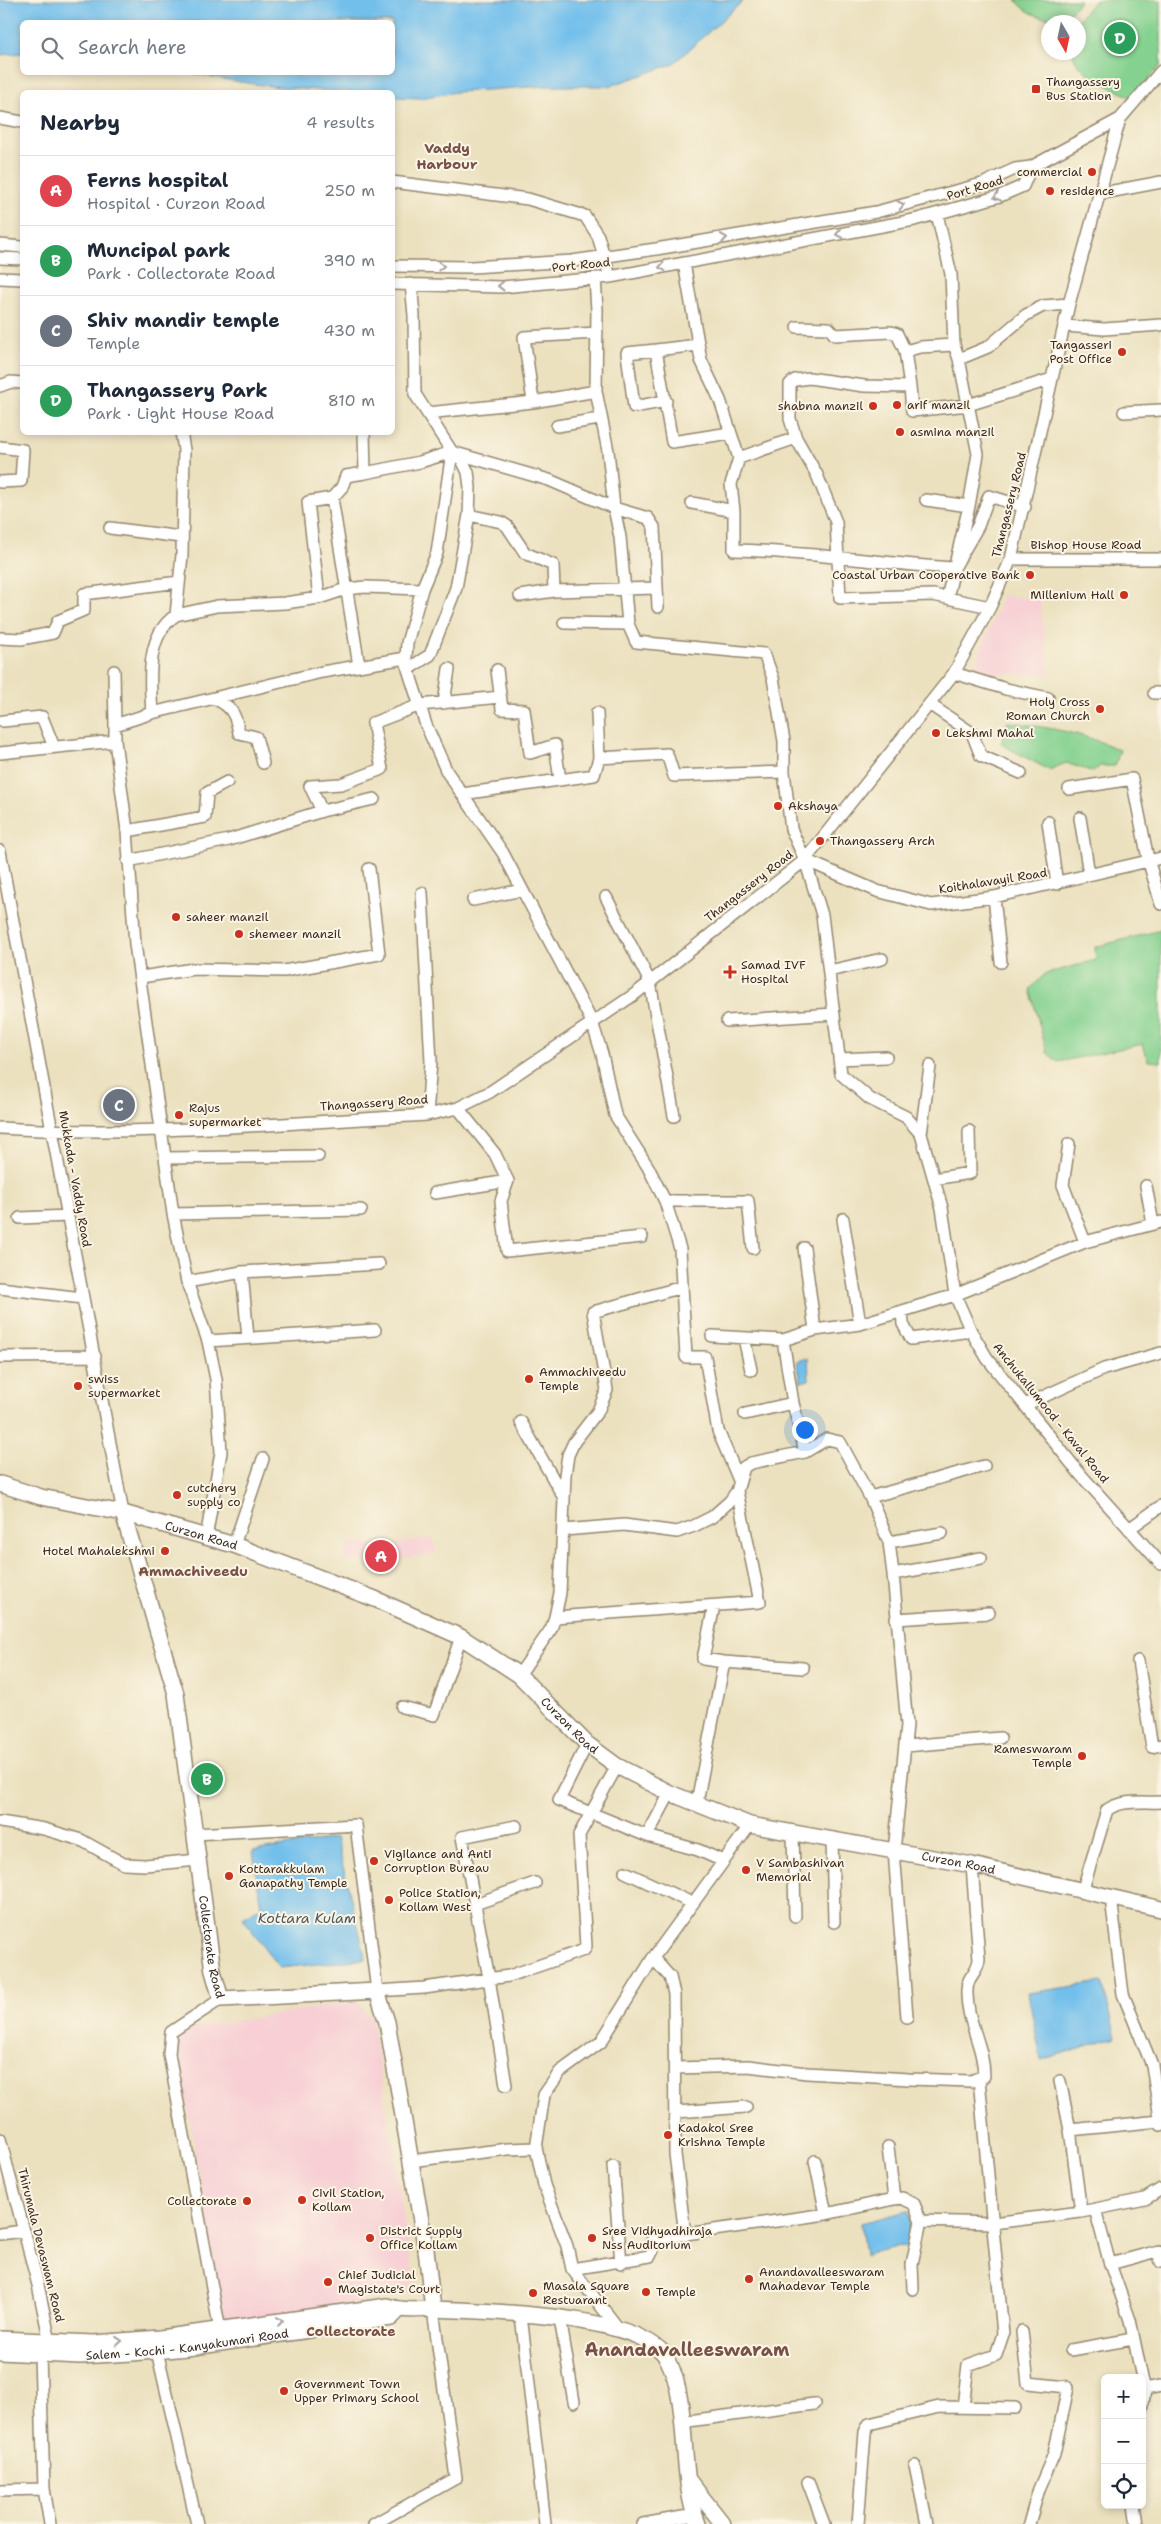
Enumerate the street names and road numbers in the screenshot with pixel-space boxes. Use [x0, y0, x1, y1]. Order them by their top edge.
street label: Port Road [945, 172, 1006, 204]
street label: Port Road [551, 254, 611, 276]
street label: Thangassery Road [988, 450, 1030, 559]
street label: Bishop House Road [1031, 537, 1142, 553]
street label: Thangassery Road [701, 846, 797, 926]
street label: Koithalavayil Road [938, 864, 1049, 897]
street label: Thangassery Road [319, 1091, 429, 1115]
street label: Mukkada - Vaddy Road [55, 1109, 95, 1249]
street label: Anchukallumood - Kaval Road [989, 1340, 1113, 1487]
street label: Curzon Road [163, 1518, 240, 1554]
street label: Curzon Road [537, 1694, 602, 1758]
street label: Curzon Road [920, 1848, 997, 1878]
street label: Collectorate Road [195, 1895, 228, 2000]
street label: Thirumala Devaswam Road [14, 2166, 68, 2324]
street label: Salem - Kochi - Kanyakumari Road [85, 2325, 290, 2364]

